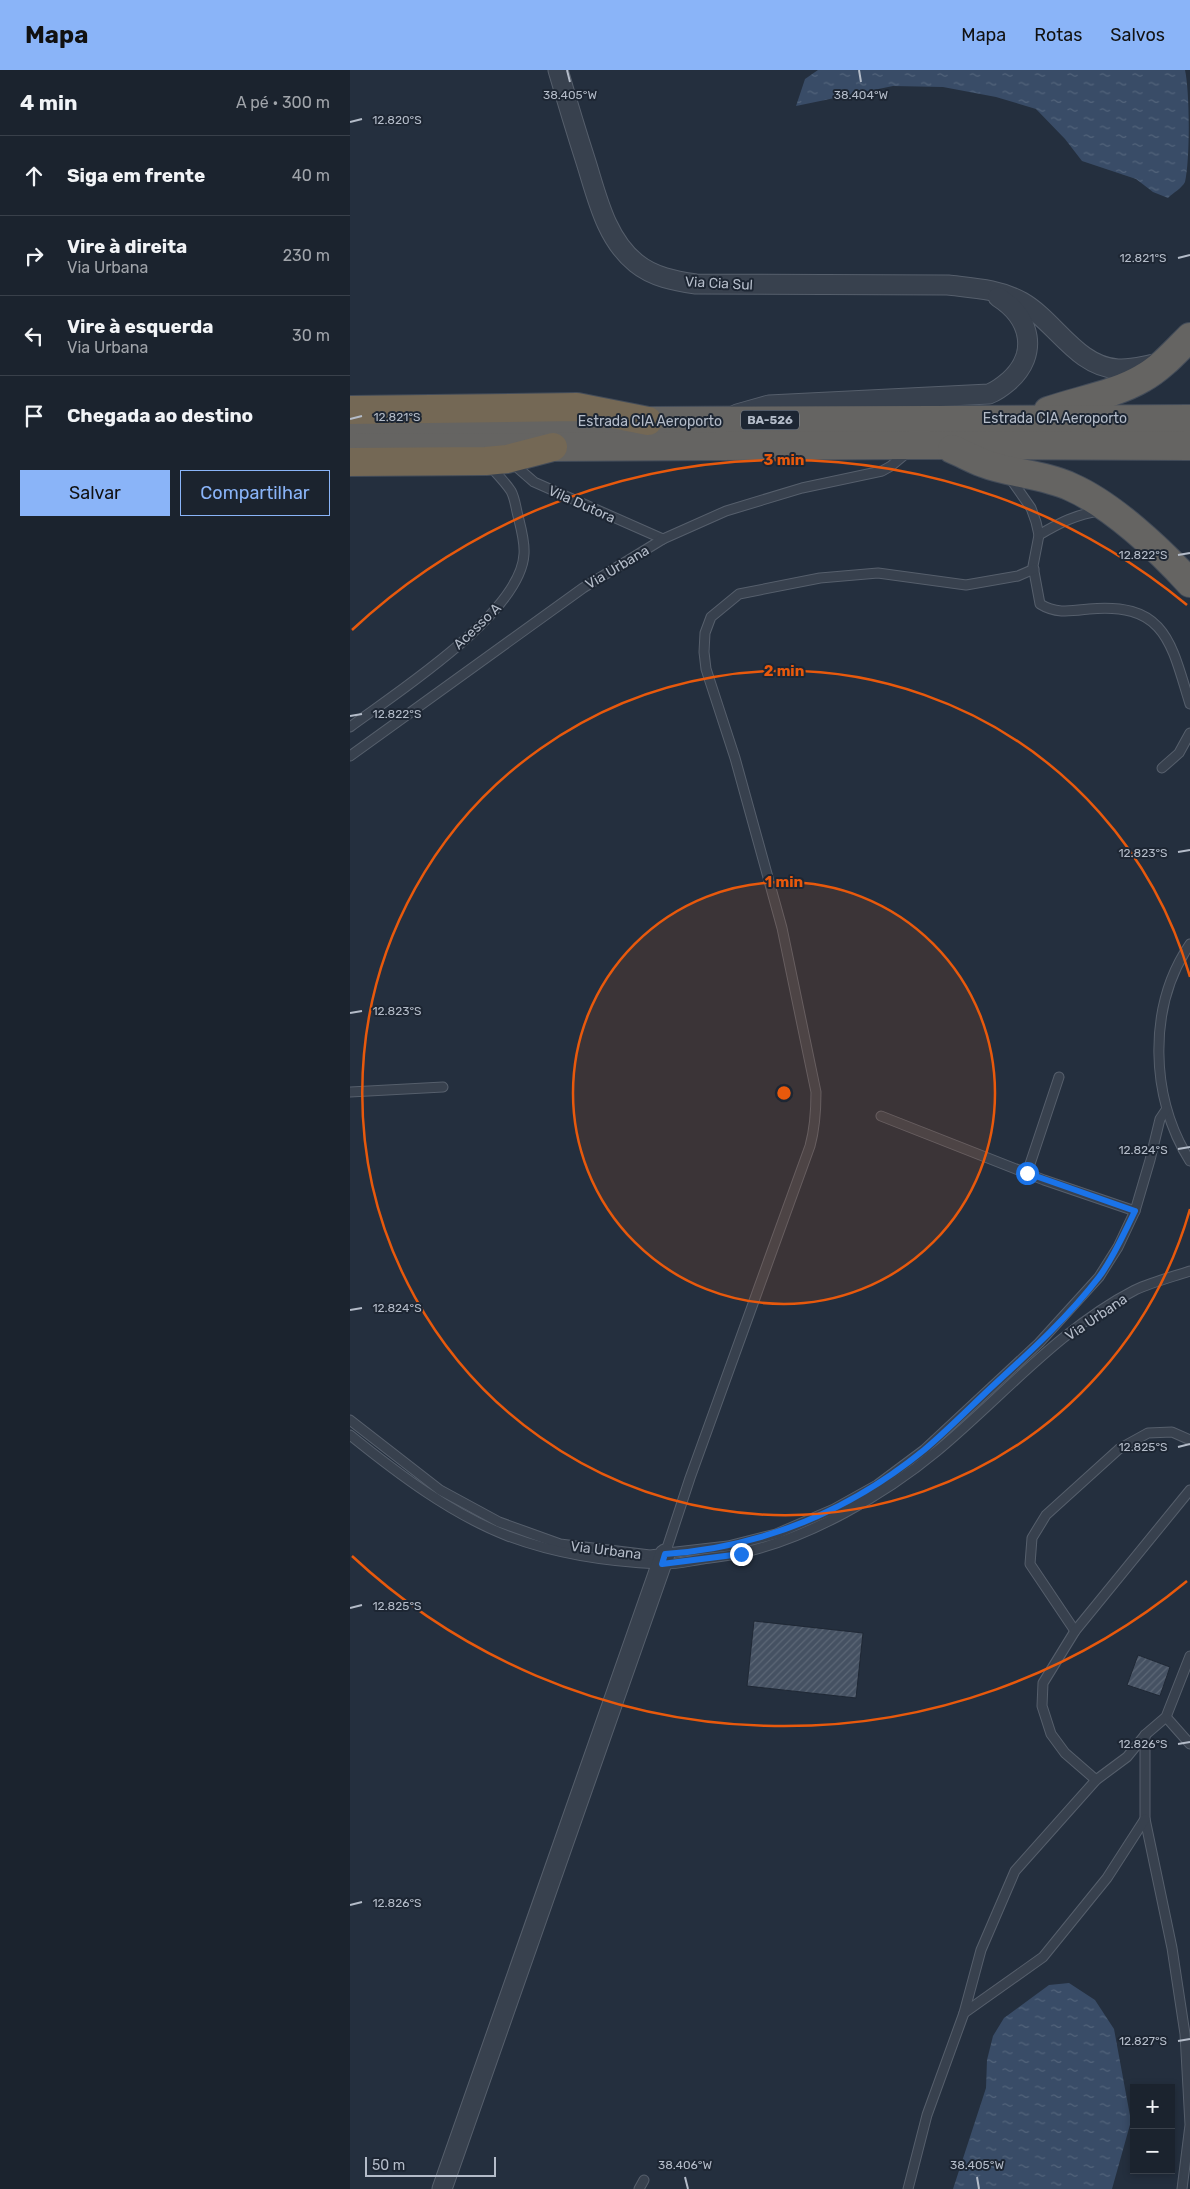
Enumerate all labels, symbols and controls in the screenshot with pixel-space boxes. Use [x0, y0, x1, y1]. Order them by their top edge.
text: Mapa [25, 21, 88, 49]
text: Mapa [961, 24, 1006, 46]
text: Rotas [1034, 24, 1082, 46]
text: Salvos [1110, 24, 1165, 46]
text: 38.405°W [543, 88, 597, 102]
text: 38.404°W [834, 88, 889, 102]
text: 4 min [20, 90, 78, 115]
text: A pé · 300 m [236, 93, 330, 112]
text: 12.820°S [372, 113, 422, 127]
icon: ahead [20, 162, 48, 190]
text: Siga em frente [67, 164, 205, 187]
text: 40 m [292, 166, 330, 185]
text: Vire à direita [67, 235, 187, 258]
icon: right [20, 242, 48, 270]
text: 230 m [283, 246, 330, 265]
text: 12.821°S [1119, 251, 1167, 265]
text: Via Urbana [67, 258, 148, 277]
street label: Via Cia Sul [685, 273, 753, 294]
text: Vire à esquerda [67, 315, 214, 338]
icon: left [20, 322, 48, 350]
text: 30 m [292, 326, 330, 345]
text: Via Urbana [67, 338, 148, 357]
icon: arrive [20, 402, 48, 430]
text: Chegada ao destino [67, 404, 253, 427]
text: 12.821°S [373, 410, 421, 424]
road number: BA-526 [741, 410, 799, 430]
street label: Estrada CIA Aeroporto [983, 410, 1127, 427]
street label: Estrada CIA Aeroporto [578, 413, 722, 430]
text: 3 min [764, 451, 804, 469]
button: Salvar [20, 470, 170, 516]
button: Compartilhar [180, 470, 330, 516]
street label: Vila Dutora [546, 482, 618, 527]
street label: Via Urbana [582, 542, 652, 593]
text: 12.822°S [1119, 548, 1167, 562]
street label: Acesso A [450, 599, 505, 653]
text: 2 min [764, 662, 804, 680]
text: 12.822°S [373, 707, 421, 721]
text: 12.823°S [1118, 846, 1168, 860]
text: 1 min [765, 873, 803, 891]
text: 12.823°S [372, 1004, 422, 1018]
centre of rings [775, 1084, 793, 1102]
text: 12.824°S [1118, 1143, 1168, 1157]
route start [1016, 1162, 1039, 1185]
street label: Via Urbana [1062, 1290, 1130, 1344]
text: 12.824°S [372, 1301, 422, 1315]
text: 12.825°S [1118, 1440, 1168, 1454]
street label: Via Urbana [570, 1538, 642, 1563]
route end [730, 1543, 753, 1566]
text: 12.825°S [372, 1599, 422, 1613]
text: 12.826°S [1118, 1737, 1168, 1751]
text: 12.826°S [372, 1896, 422, 1910]
text: 12.827°S [1119, 2034, 1167, 2048]
map controls [1130, 2084, 1175, 2174]
button: + [1130, 2084, 1175, 2129]
button: − [1130, 2129, 1175, 2174]
scale bar [365, 2154, 496, 2177]
text: 50 m [372, 2157, 405, 2174]
text: 38.406°W [658, 2158, 712, 2172]
text: 38.405°W [950, 2158, 1004, 2172]

